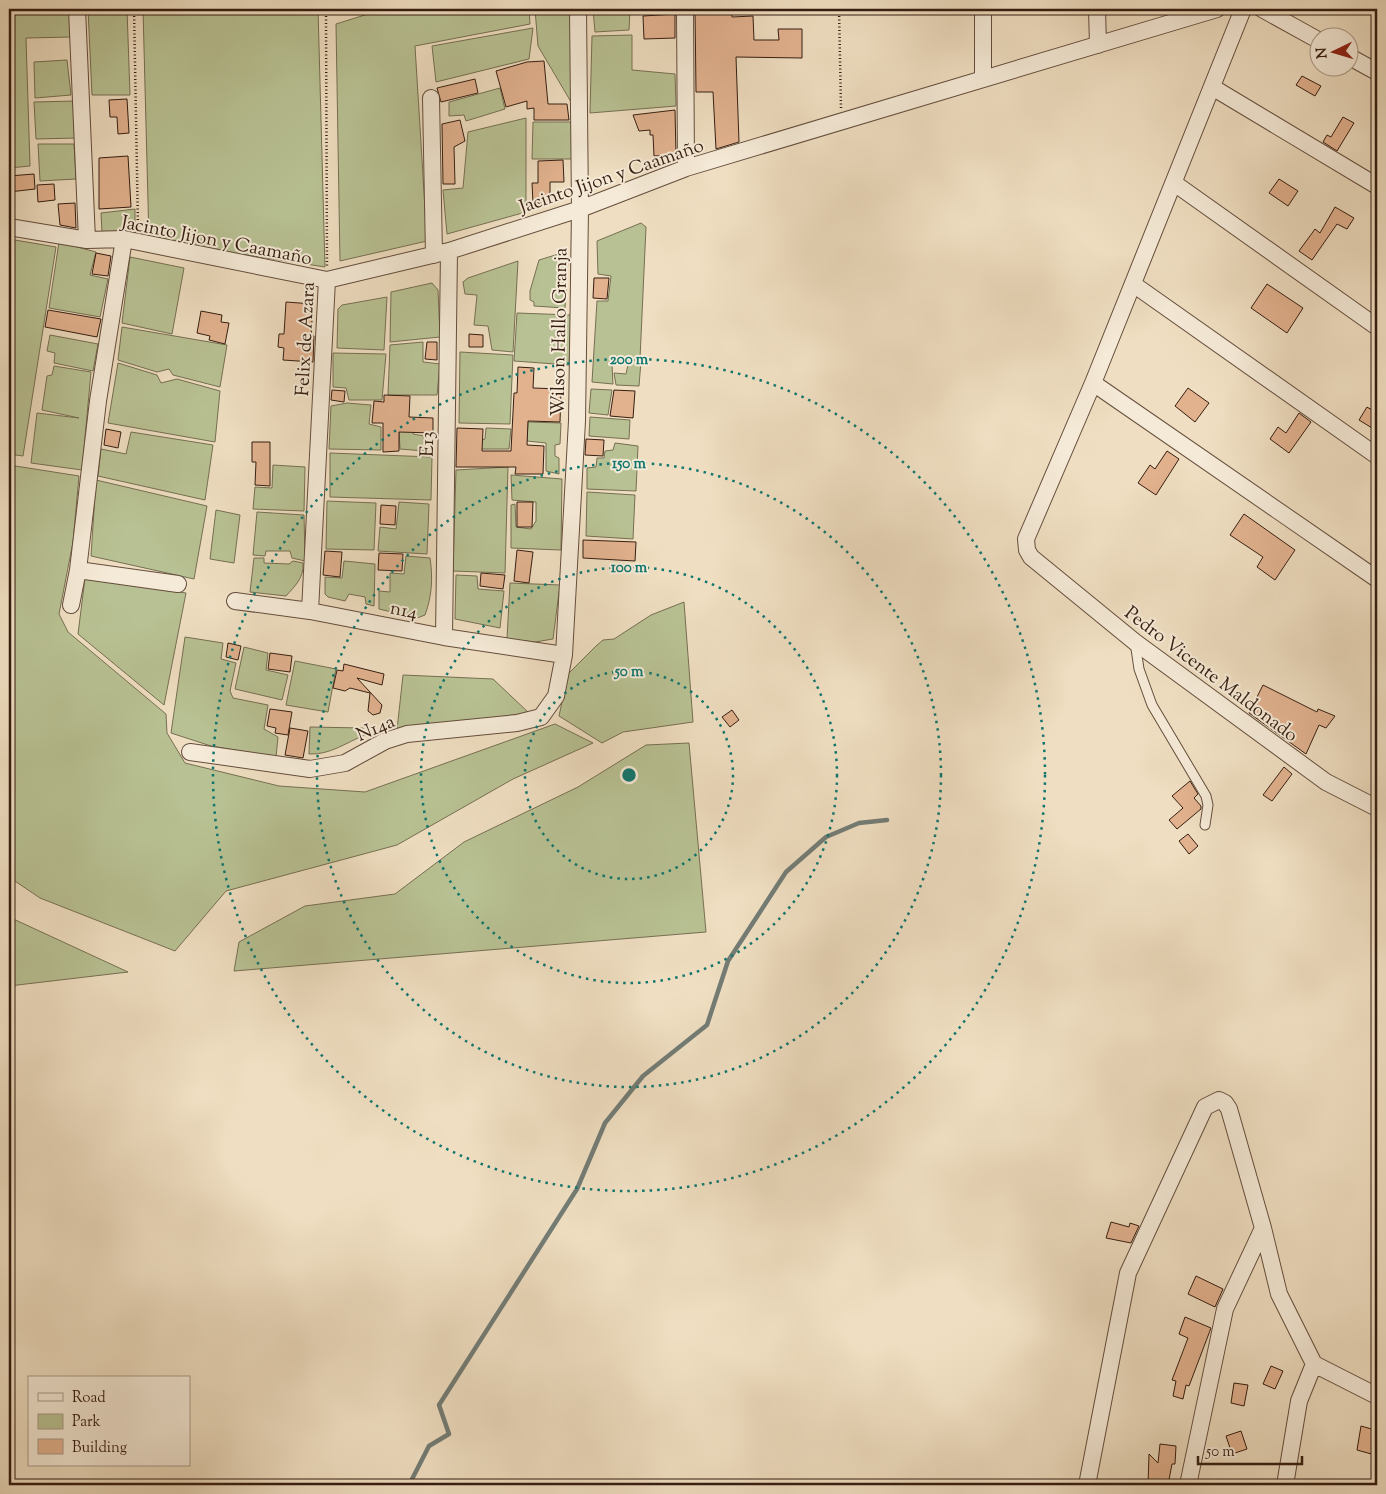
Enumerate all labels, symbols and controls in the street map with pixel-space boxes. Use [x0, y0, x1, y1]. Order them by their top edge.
north arrow [1308, 28, 1358, 78]
text: N [1313, 47, 1333, 59]
street label: Jacinto Jijon y Caamaño [515, 133, 708, 222]
street label: Jacinto Jijon y Caamaño [118, 210, 314, 273]
street label: Wilson Hallo Granja [546, 247, 575, 417]
street label: Felix de Azara [290, 281, 323, 397]
text: 200 m [610, 350, 649, 371]
street label: E13 [415, 431, 442, 457]
text: 150 m [612, 454, 646, 475]
text: 100 m [611, 558, 648, 579]
street label: n14 [388, 596, 420, 627]
street label: Pedro Vicente Maldonado [1118, 601, 1303, 749]
text: 50 m [614, 662, 644, 683]
street label: N14a [352, 709, 400, 750]
centre of rings [620, 766, 638, 784]
legend [28, 1376, 190, 1466]
text: Road [72, 1388, 106, 1409]
text: Park [72, 1412, 101, 1433]
scale bar [1198, 1434, 1302, 1466]
text: Building [72, 1438, 127, 1459]
text: 50 m [1205, 1442, 1235, 1463]

